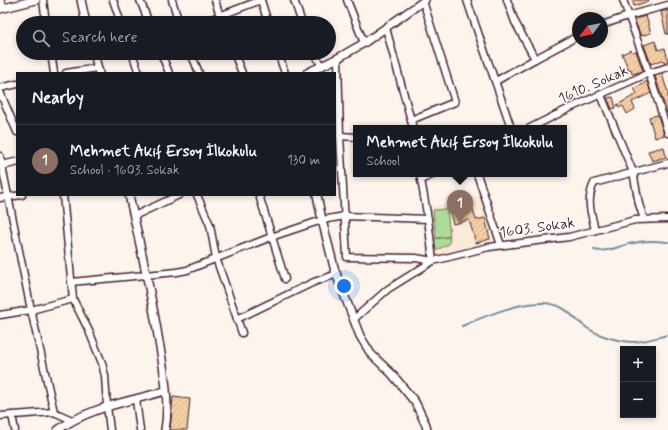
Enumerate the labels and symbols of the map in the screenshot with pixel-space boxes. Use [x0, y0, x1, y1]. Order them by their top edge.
north arrow [572, 12, 608, 48]
street label: 1610. Sokak [555, 61, 631, 109]
pin: 1 [447, 190, 473, 223]
street label: 1603. Sokak [498, 213, 576, 243]
your location [334, 276, 354, 296]

